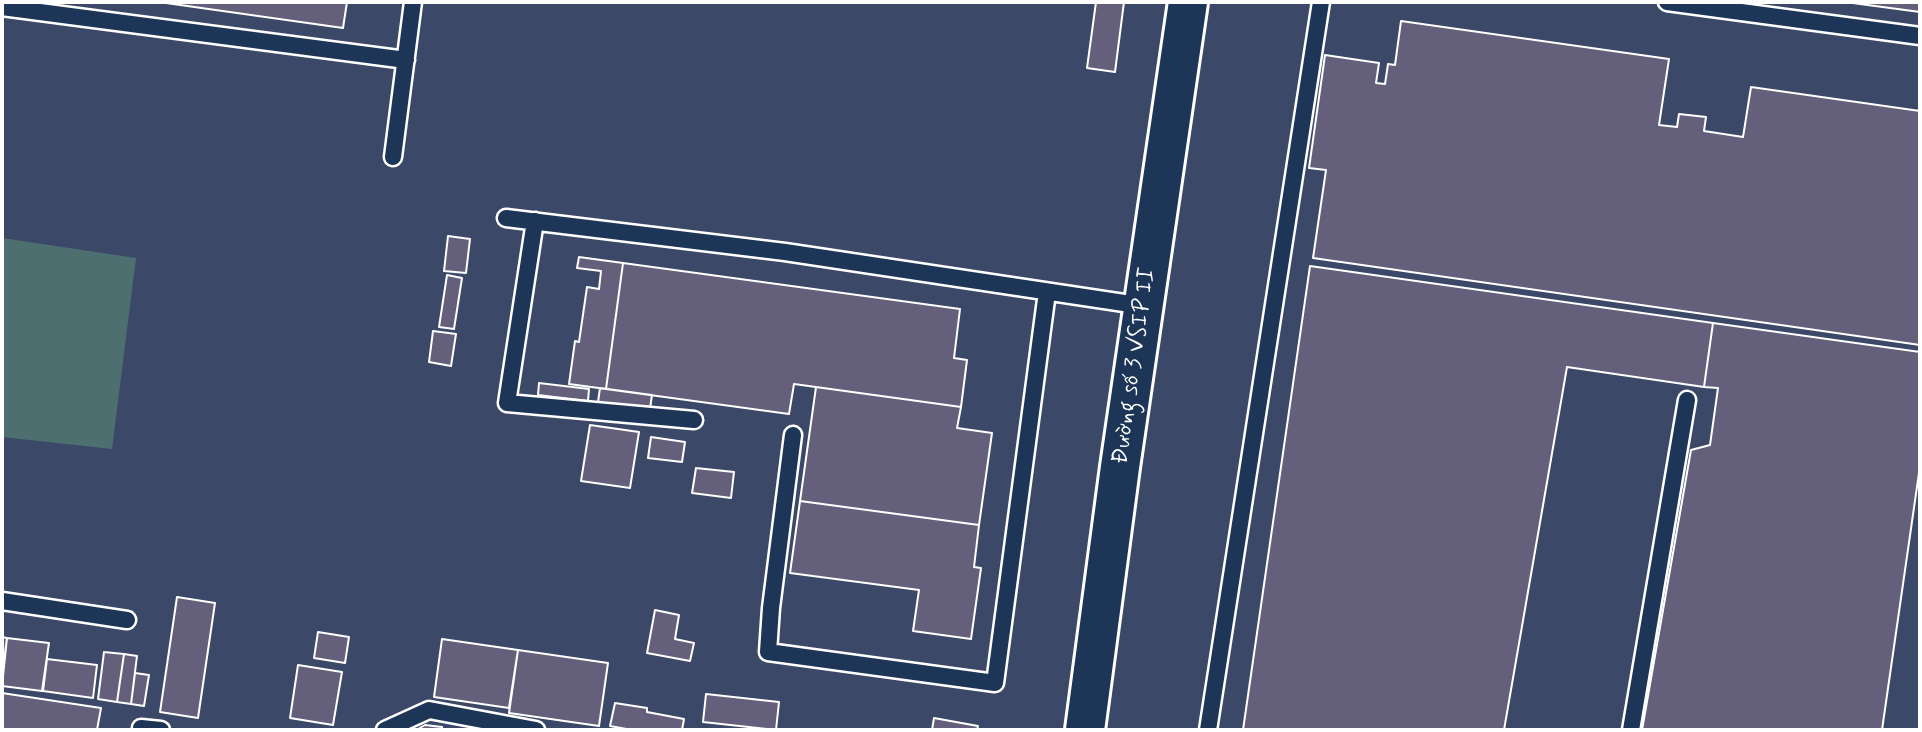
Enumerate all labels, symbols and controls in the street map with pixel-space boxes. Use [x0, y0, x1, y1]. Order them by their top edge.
street label: Đường số 3 VSIP II [1108, 266, 1162, 466]

